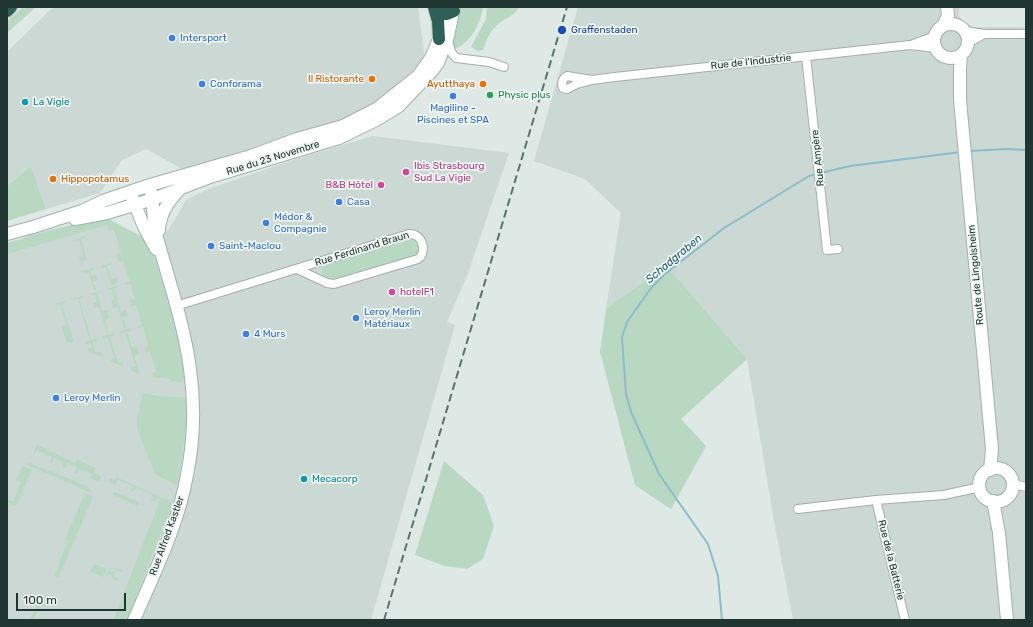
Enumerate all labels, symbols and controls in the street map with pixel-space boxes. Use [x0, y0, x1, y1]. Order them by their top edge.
marker: Graffenstaden [556, 24, 568, 36]
place label: Graffenstaden [571, 24, 638, 36]
place label: Intersport [180, 32, 227, 44]
marker: Intersport [167, 33, 177, 43]
street label: Rue de l'Industrie [710, 52, 792, 72]
place label: Il Ristorante [308, 73, 364, 85]
marker: Il Ristorante [367, 74, 377, 84]
place label: Conforama [210, 78, 262, 90]
place label: Ayutthaya [427, 78, 475, 90]
marker: Conforama [197, 79, 207, 89]
marker: Ayutthaya [478, 79, 488, 89]
place label: Physic plus [498, 89, 551, 101]
marker: Physic plus [485, 90, 495, 100]
marker: Magiline - Piscines et SPA [448, 91, 458, 101]
place label: La Vigie [33, 96, 70, 108]
marker: La Vigie [20, 97, 30, 107]
place label: Magiline - Piscines et SPA [417, 102, 489, 126]
street label: Rue Ampère [809, 129, 827, 187]
street label: Rue du 23 Novembre [225, 138, 321, 178]
place label: Ibis Strasbourg Sud La Vigie [414, 160, 484, 184]
marker: Ibis Strasbourg Sud La Vigie [401, 167, 411, 177]
place label: Hippopotamus [61, 173, 129, 185]
marker: Hippopotamus [48, 174, 58, 184]
place label: B&B Hôtel [325, 179, 373, 191]
marker: B&B Hôtel [376, 180, 386, 190]
place label: Casa [347, 196, 370, 208]
marker: Casa [334, 197, 344, 207]
place label: Médor & Compagnie [274, 211, 327, 234]
marker: Médor & Compagnie [261, 218, 271, 228]
street label: Route de Lingolsheim [966, 224, 986, 326]
street label: Rue Ferdinand Braun [313, 229, 411, 269]
water label: Schadgraben [643, 232, 705, 286]
place label: Saint-Maclou [219, 240, 281, 252]
marker: Saint-Maclou [206, 241, 216, 251]
place label: hotelF1 [400, 286, 434, 298]
marker: hotelF1 [387, 287, 397, 297]
place label: Leroy Merlin Matériaux [364, 306, 421, 330]
marker: Leroy Merlin Matériaux [351, 313, 361, 323]
place label: 4 Murs [254, 328, 286, 340]
marker: 4 Murs [241, 329, 251, 339]
place label: Leroy Merlin [64, 392, 121, 404]
marker: Leroy Merlin [51, 393, 61, 403]
place label: Mecacorp [312, 473, 358, 485]
marker: Mecacorp [299, 474, 309, 484]
street label: Rue Alfred Kastler [147, 495, 187, 577]
street label: Rue de la Batterie [875, 519, 907, 601]
scale bar [18, 585, 128, 611]
text: 100 m [23, 593, 57, 607]

